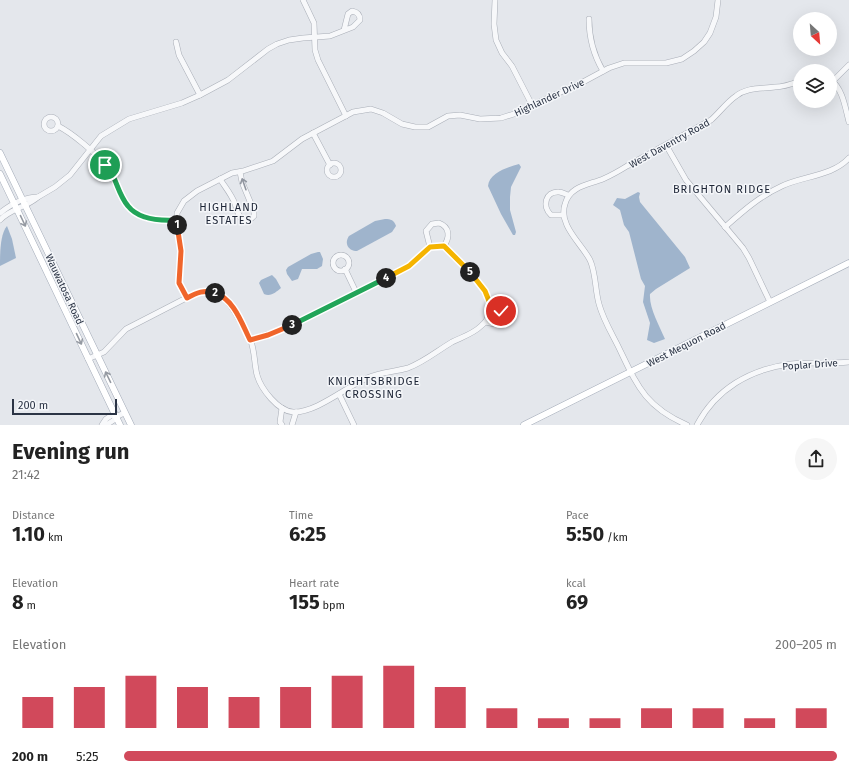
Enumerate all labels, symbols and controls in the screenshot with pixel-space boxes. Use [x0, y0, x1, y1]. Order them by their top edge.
north arrow [793, 12, 837, 56]
map controls [793, 12, 837, 108]
button: layers [793, 64, 837, 108]
street label: Highlander Drive [512, 76, 587, 119]
street label: West Daventry Road [627, 117, 712, 171]
pin [88, 148, 122, 182]
icon: arrive [94, 154, 116, 176]
one-way arrow [239, 178, 247, 190]
district label: BRIGHTON RIDGE [673, 183, 771, 196]
district label: HIGHLAND ESTATES [199, 201, 259, 227]
one-way arrow [20, 215, 27, 227]
pin: 1 [167, 215, 187, 235]
text: 1 [174, 218, 180, 231]
street label: Wauwatosa Road [42, 252, 86, 327]
pin: 5 [460, 262, 480, 282]
text: 5 [467, 265, 473, 278]
pin: 4 [376, 268, 396, 288]
text: 4 [383, 271, 389, 284]
pin: 2 [205, 283, 225, 303]
text: 2 [212, 286, 218, 299]
pin [484, 294, 518, 328]
icon: check [490, 300, 512, 322]
pin: 3 [282, 315, 302, 335]
text: 3 [289, 318, 295, 331]
street label: West Mequon Road [645, 320, 728, 370]
one-way arrow [76, 332, 83, 344]
street label: Poplar Drive [782, 357, 838, 373]
one-way arrow [103, 372, 111, 384]
district label: KNIGHTSBRIDGE CROSSING [328, 375, 420, 401]
scale bar [12, 397, 117, 416]
text: 200 m [18, 399, 48, 412]
text: Evening run [12, 438, 129, 465]
button: share [795, 438, 837, 480]
text: 21:42 [12, 467, 40, 482]
text: Distance [12, 509, 55, 522]
text: Time [289, 509, 313, 522]
text: Pace [566, 509, 589, 522]
text: 1.10 [12, 522, 45, 546]
text: 6:25 [289, 522, 326, 546]
text: 5:50 [566, 522, 604, 546]
text: km [45, 531, 63, 544]
text: /km [604, 531, 628, 544]
text: Elevation [12, 577, 58, 590]
text: Heart rate [289, 577, 339, 590]
text: kcal [566, 577, 586, 590]
text: 8 [12, 590, 24, 614]
text: 155 [289, 590, 320, 614]
text: 69 [566, 590, 588, 614]
text: m [24, 599, 36, 612]
text: bpm [320, 599, 345, 612]
text: Elevation [12, 637, 66, 652]
text: 200–205 m [775, 637, 837, 652]
text: 200 m [12, 749, 48, 764]
text: 5:25 [76, 749, 99, 764]

